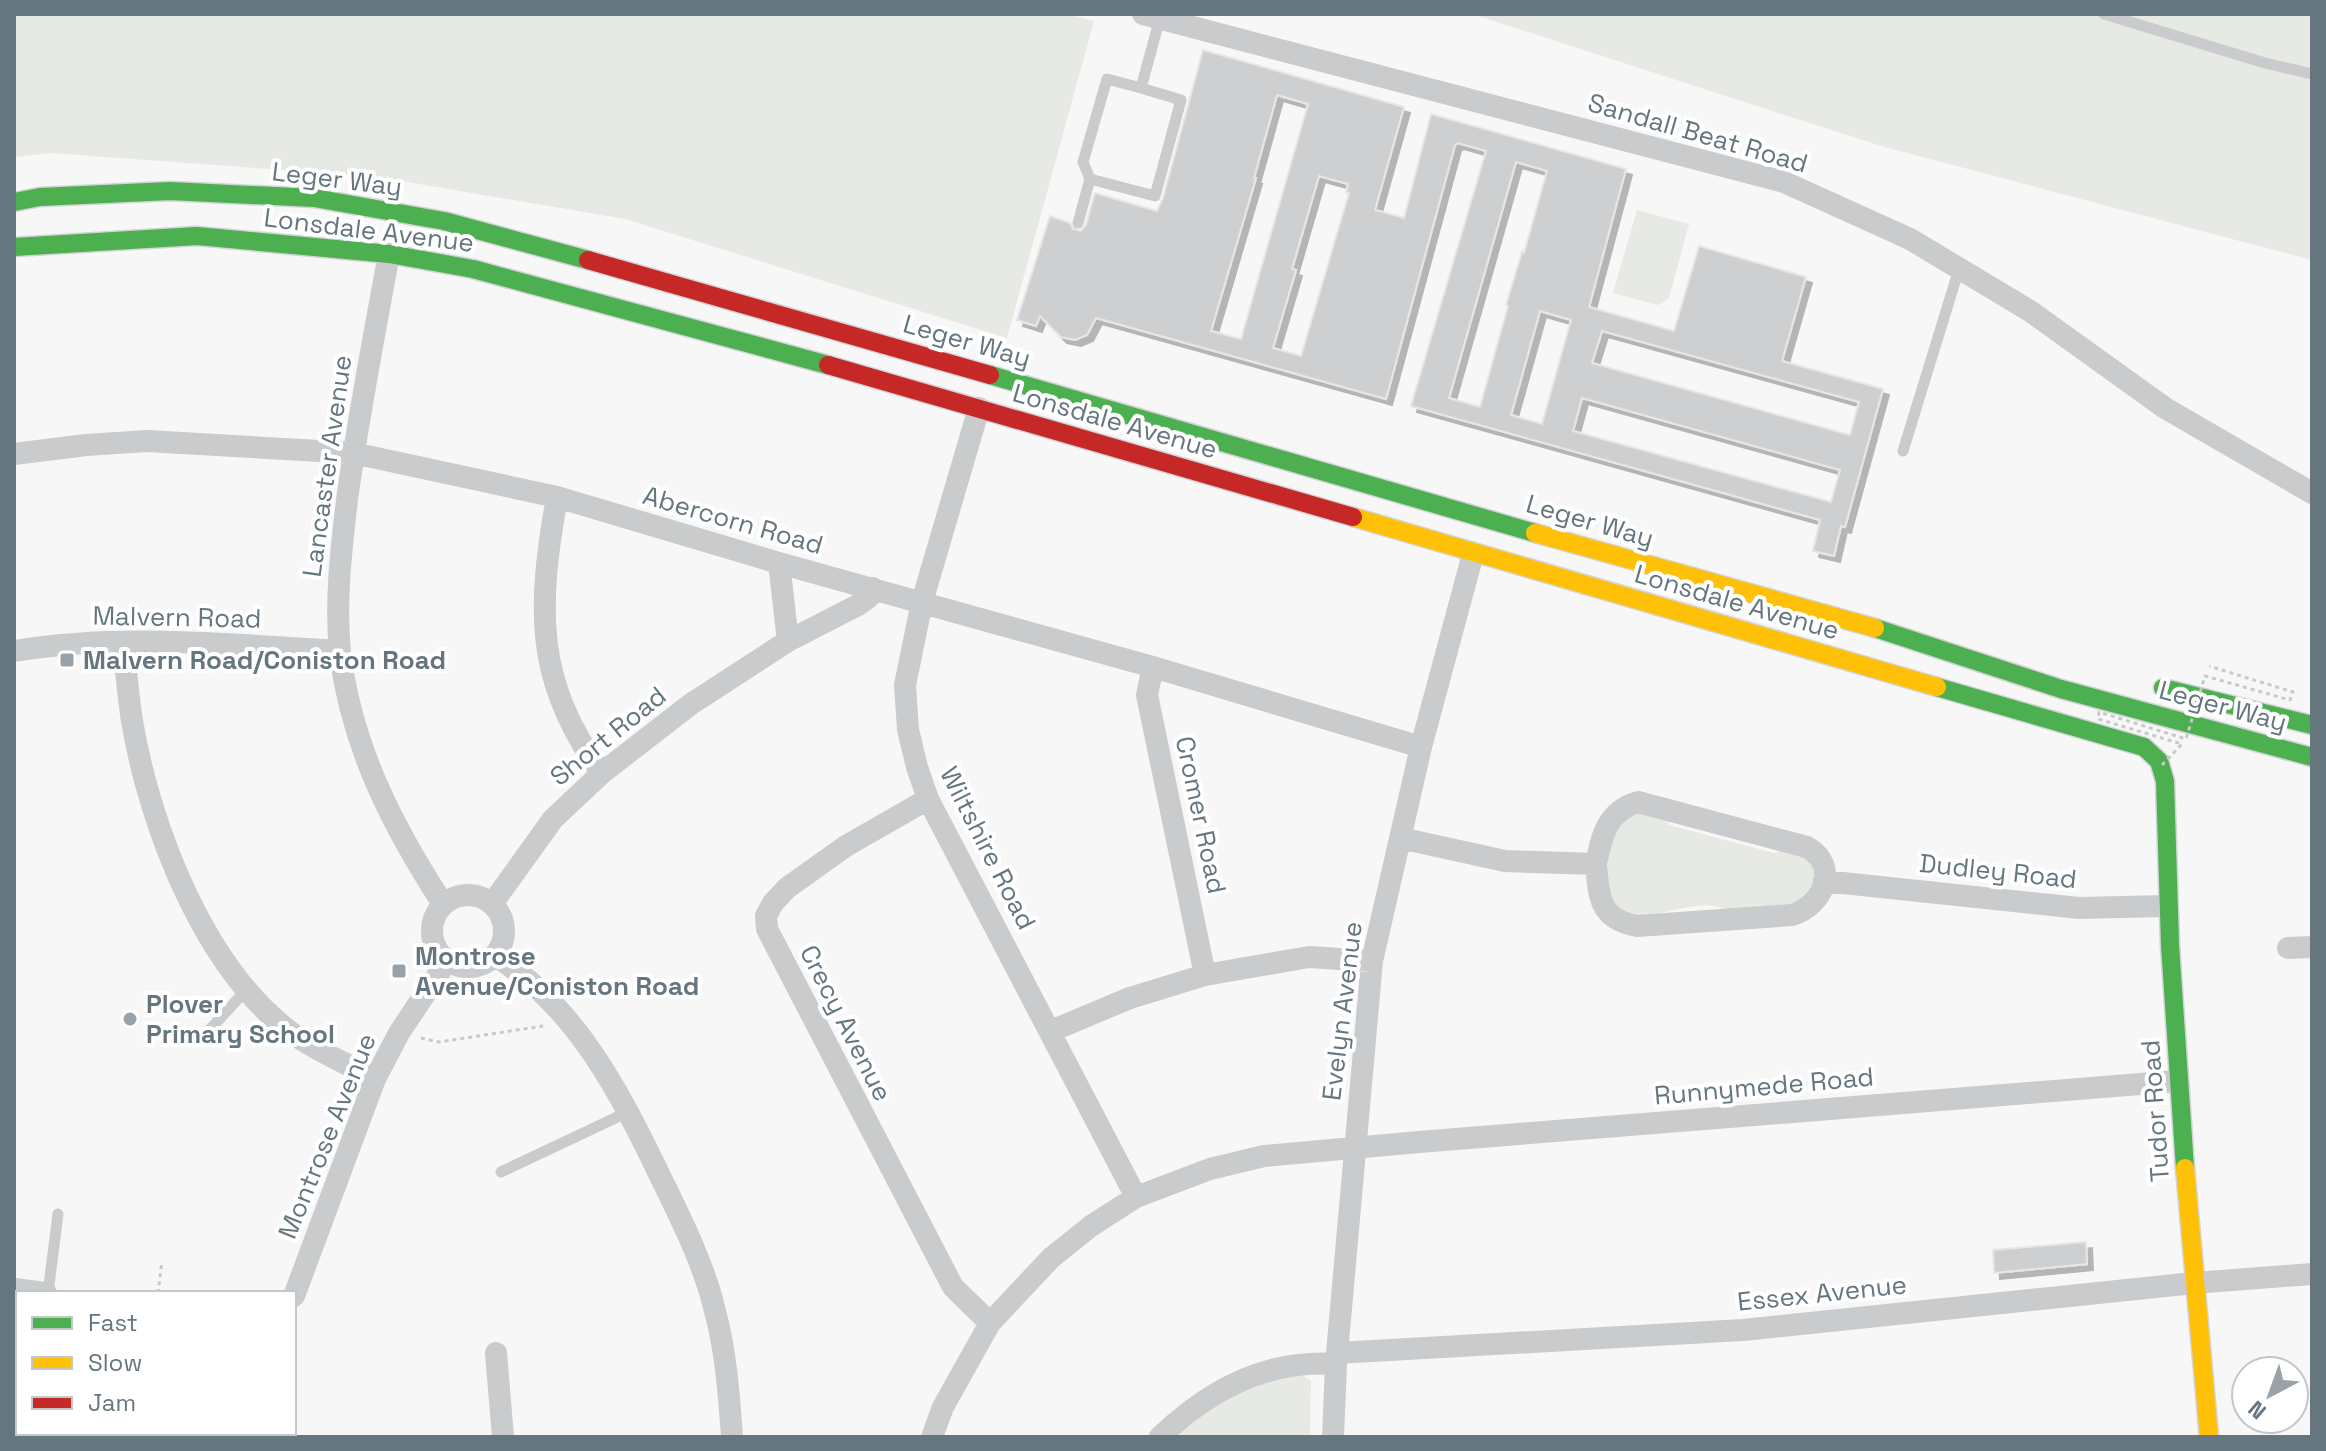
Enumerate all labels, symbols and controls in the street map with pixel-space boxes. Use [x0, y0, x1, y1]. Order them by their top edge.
street label: Sandall Beat Road [1584, 85, 1812, 181]
street label: Leger Way [270, 154, 404, 204]
street label: Lonsdale Avenue [262, 200, 476, 260]
street label: Leger Way [899, 307, 1035, 375]
street label: Lancaster Avenue [295, 353, 359, 579]
street label: Lonsdale Avenue [1009, 376, 1221, 466]
street label: Abercorn Road [639, 478, 827, 562]
street label: Leger Way [1522, 487, 1658, 555]
street label: Lonsdale Avenue [1631, 557, 1843, 647]
street label: Malvern Road [92, 599, 262, 635]
place label: Malvern Road/Coniston Road [83, 643, 446, 677]
marker: Malvern Road/Coniston Road [58, 651, 76, 669]
street label: Leger Way [2155, 673, 2291, 739]
street label: Short Road [543, 679, 673, 793]
street label: Cromer Road [1168, 733, 1234, 897]
street label: Wiltshire Road [932, 761, 1044, 935]
street label: Dudley Road [1918, 846, 2078, 896]
street label: Evelyn Avenue [1314, 920, 1370, 1102]
place label: Montrose Avenue/Coniston Road [415, 939, 699, 1003]
street label: Crecy Avenue [792, 939, 900, 1107]
marker: Montrose Avenue/Coniston Road [390, 962, 408, 980]
place label: Plover Primary School [146, 987, 335, 1051]
marker: Plover Primary School [121, 1010, 139, 1028]
street label: Montrose Avenue [270, 1028, 384, 1244]
street label: Tudor Road [2133, 1039, 2177, 1183]
street label: Runnymede Road [1653, 1059, 1875, 1113]
street label: Essex Avenue [1736, 1267, 1908, 1319]
legend [16, 1291, 296, 1435]
text: Fast [88, 1307, 138, 1338]
text: Slow [88, 1347, 142, 1378]
north arrow [2230, 1355, 2310, 1435]
text: Jam [88, 1387, 136, 1418]
text: N [2242, 1395, 2272, 1425]

